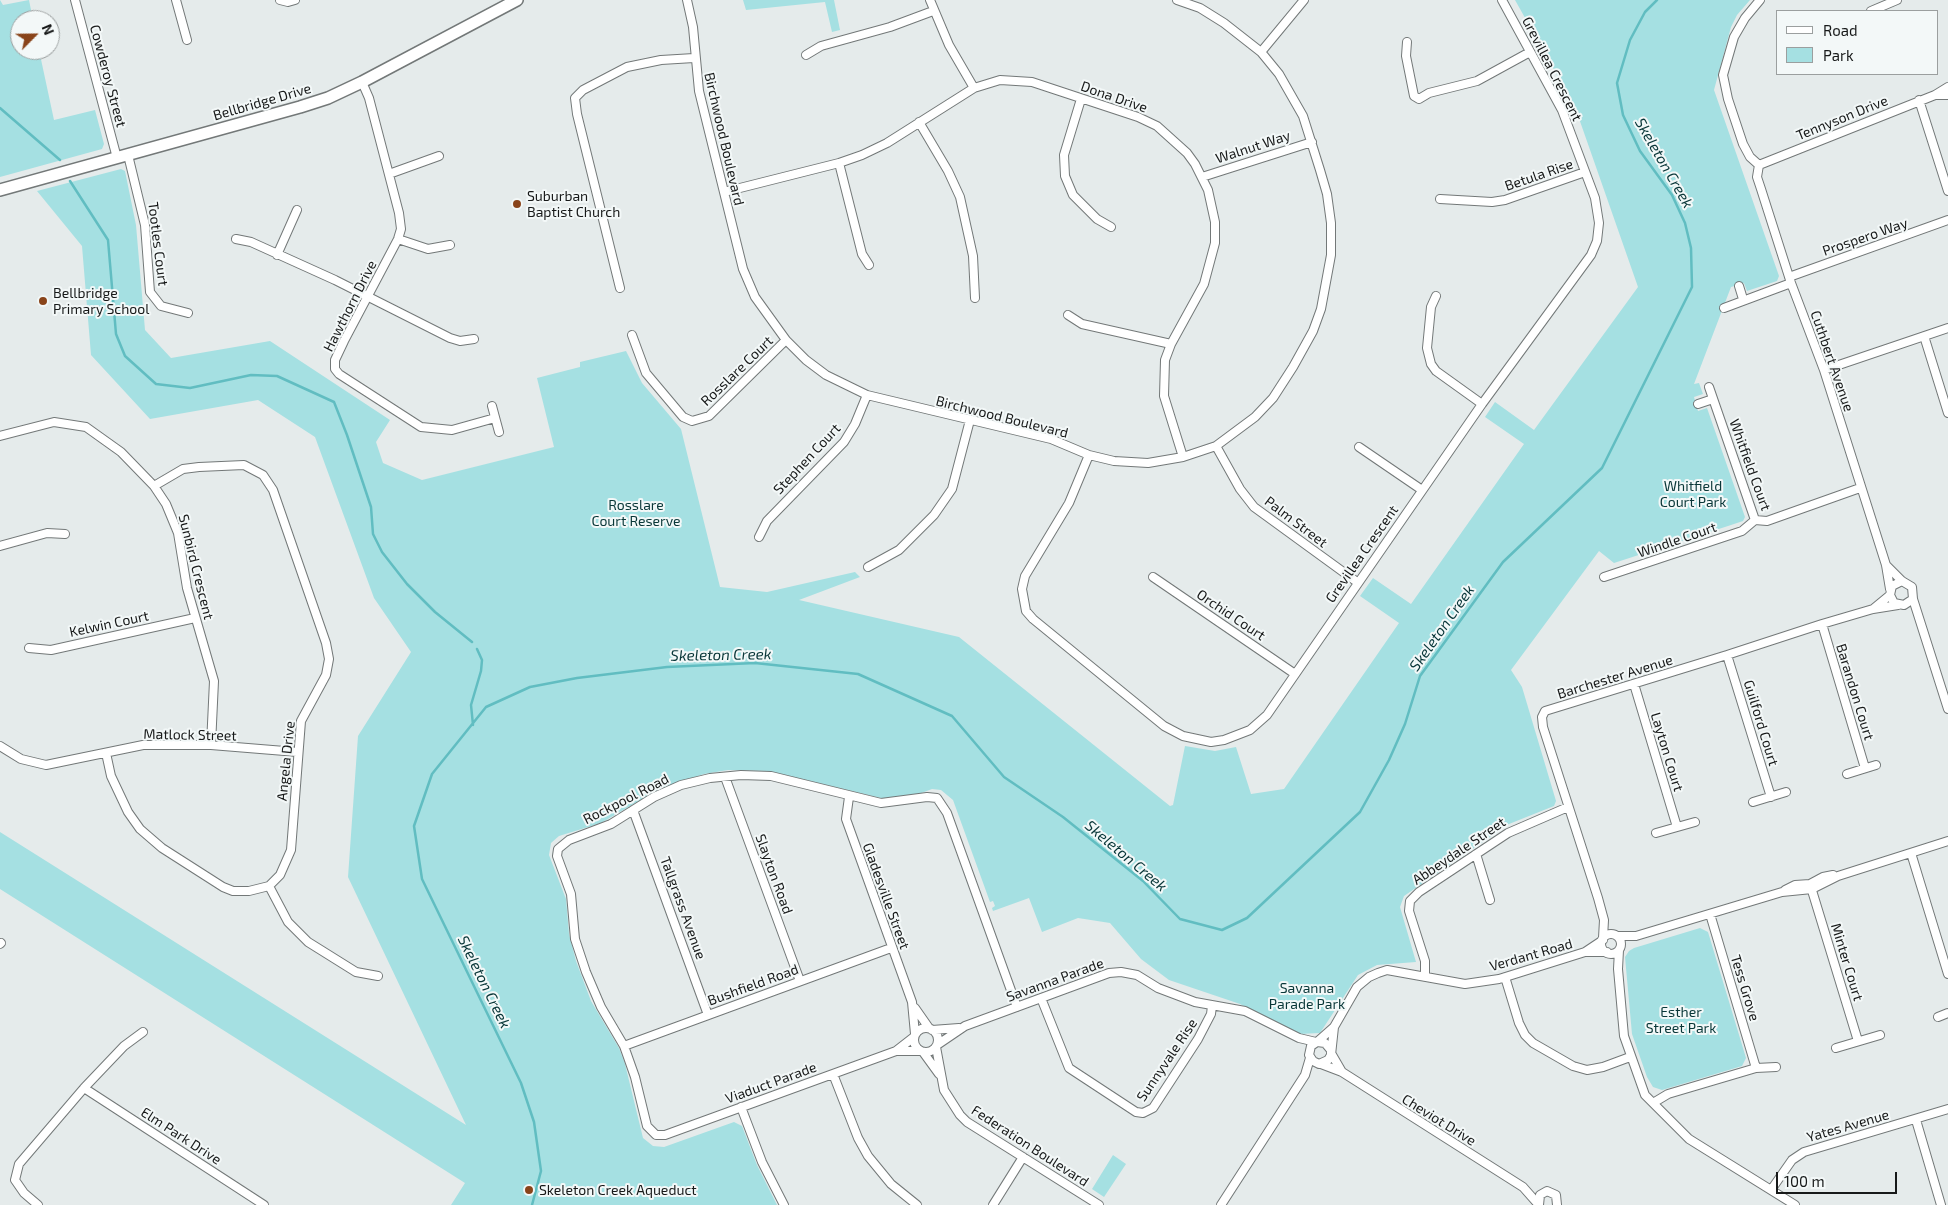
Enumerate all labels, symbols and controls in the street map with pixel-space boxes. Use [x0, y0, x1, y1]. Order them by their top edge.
north arrow [10, 10, 60, 60]
legend [1776, 10, 1938, 75]
street label: Grevillea Crescent [1518, 14, 1586, 124]
text: N [39, 21, 58, 37]
text: Road [1823, 21, 1858, 39]
street label: Cowderoy Street [86, 23, 130, 129]
text: Park [1823, 46, 1854, 64]
street label: Birchwood Boulevard [701, 71, 747, 207]
street label: Dona Drive [1078, 78, 1150, 116]
street label: Bellbridge Drive [211, 80, 313, 124]
street label: Tennyson Drive [1794, 92, 1890, 144]
water label: Skeleton Creek [1631, 115, 1697, 211]
street label: Walnut Way [1213, 127, 1293, 167]
street label: Betula Rise [1503, 155, 1575, 195]
place label: Suburban Baptist Church [527, 188, 620, 220]
marker: Suburban Baptist Church [511, 198, 523, 210]
street label: Tootles Court [145, 201, 171, 287]
street label: Prospero Way [1820, 215, 1910, 259]
street label: Hawthorn Drive [320, 258, 380, 354]
place label: Bellbridge Primary School [53, 285, 149, 318]
marker: Bellbridge Primary School [37, 295, 49, 307]
street label: Cuthbert Avenue [1807, 308, 1857, 414]
street label: Rosslare Court [698, 332, 776, 410]
street label: Birchwood Boulevard [934, 392, 1070, 442]
street label: Whitfield Court [1726, 417, 1774, 513]
street label: Stephen Court [770, 420, 844, 498]
park label: Whitfield Court Park [1660, 478, 1726, 511]
street label: Palm Street [1261, 493, 1331, 551]
park label: Rosslare Court Reserve [591, 497, 681, 530]
street label: Grevillea Crescent [1322, 502, 1402, 606]
street label: Sunbird Crescent [175, 513, 217, 621]
street label: Windle Court [1635, 519, 1719, 561]
water label: Skeleton Creek [1406, 581, 1478, 675]
street label: Orchid Court [1193, 586, 1269, 644]
street label: Kelwin Court [68, 607, 150, 641]
street label: Barandon Court [1832, 642, 1878, 742]
water label: Skeleton Creek [670, 645, 772, 665]
street label: Barchester Avenue [1555, 651, 1675, 703]
street label: Guilford Court [1740, 678, 1782, 768]
street label: Layton Court [1647, 710, 1687, 794]
street label: Angela Drive [273, 720, 299, 802]
street label: Matlock Street [143, 726, 237, 744]
street label: Rockpool Road [580, 770, 672, 828]
street label: Abbeydale Street [1409, 814, 1509, 888]
water label: Skeleton Creek [1082, 817, 1170, 895]
street label: Slayton Road [752, 832, 796, 916]
street label: Gladesville Street [859, 841, 913, 951]
street label: Tallgrass Avenue [657, 854, 709, 962]
street label: Minter Court [1827, 921, 1867, 1003]
water label: Skeleton Creek [454, 933, 514, 1031]
street label: Verdant Road [1488, 935, 1574, 975]
street label: Tess Grove [1727, 953, 1763, 1023]
street label: Savanna Parade [1004, 955, 1106, 1005]
street label: Bushfield Road [705, 961, 801, 1009]
park label: Savanna Parade Park [1269, 980, 1345, 1012]
park label: Esther Street Park [1646, 1004, 1716, 1036]
street label: Sunnyvale Rise [1133, 1015, 1201, 1105]
street label: Viaduct Parade [723, 1059, 819, 1107]
street label: Cheviot Drive [1399, 1091, 1479, 1149]
street label: Federation Boulevard [968, 1102, 1092, 1190]
street label: Elm Park Drive [138, 1104, 224, 1168]
street label: Yates Avenue [1805, 1106, 1891, 1146]
scale bar [1778, 1162, 1899, 1194]
text: 100 m [1784, 1172, 1825, 1190]
place label: Skeleton Creek Aqueduct [539, 1182, 697, 1198]
marker: Skeleton Creek Aqueduct [523, 1184, 535, 1196]

